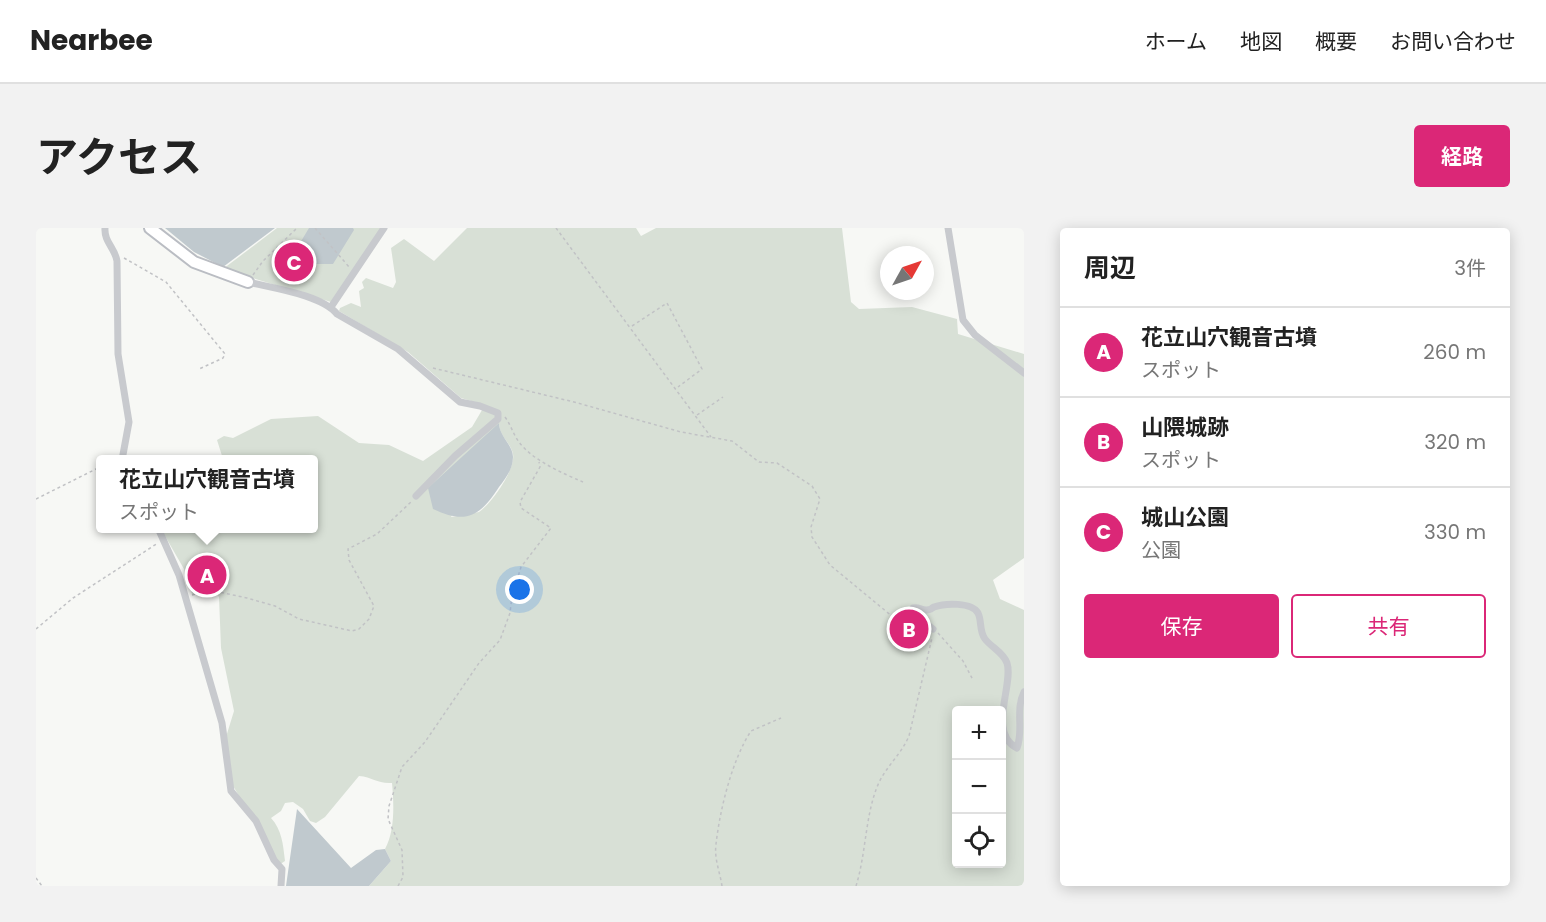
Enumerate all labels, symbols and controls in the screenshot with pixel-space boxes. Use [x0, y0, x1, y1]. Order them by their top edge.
text: Nearbee [30, 21, 153, 60]
text: ホーム [1145, 27, 1207, 56]
text: 地図 [1240, 27, 1282, 56]
text: 概要 [1315, 27, 1357, 56]
text: お問い合わせ [1390, 27, 1516, 56]
button: 経路 [1414, 125, 1510, 187]
text: アクセス [36, 128, 202, 187]
pin: C [274, 240, 314, 285]
north arrow [880, 246, 934, 300]
text: 周辺 [1084, 250, 1136, 286]
text: 3件 [1454, 254, 1486, 282]
text: 花立山穴観音古墳 [1141, 322, 1317, 353]
text: A [1096, 338, 1111, 366]
text: 260 m [1423, 338, 1486, 366]
text: スポット [1141, 356, 1221, 384]
text: 山隈城跡 [1141, 412, 1229, 443]
text: B [1097, 428, 1110, 456]
text: 320 m [1424, 428, 1486, 456]
text: スポット [1141, 446, 1221, 474]
popup [96, 455, 318, 533]
text: 花立山穴観音古墳 [119, 464, 295, 495]
text: スポット [119, 498, 199, 526]
text: 城山公園 [1141, 502, 1229, 533]
text: C [1096, 518, 1111, 546]
text: 330 m [1424, 518, 1486, 546]
text: 公園 [1141, 536, 1181, 564]
pin: A [188, 552, 226, 598]
your location [505, 575, 534, 604]
button: 保存 [1084, 594, 1279, 658]
button: 共有 [1291, 594, 1486, 658]
pin: B [890, 606, 928, 652]
map controls [952, 706, 1006, 868]
button: + [952, 706, 1006, 760]
button: − [952, 760, 1006, 814]
button: locate [952, 814, 1006, 868]

